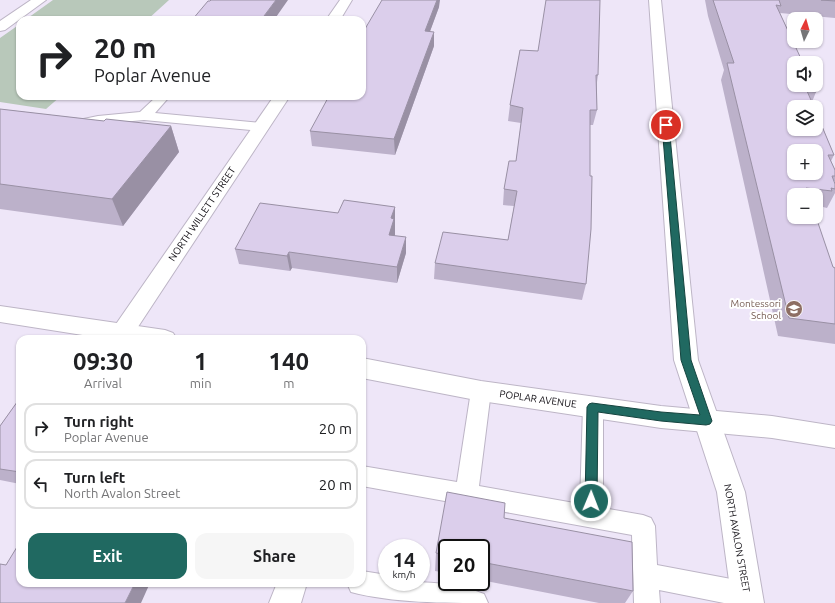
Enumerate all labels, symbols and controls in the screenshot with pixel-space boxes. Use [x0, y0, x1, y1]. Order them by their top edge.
north arrow [787, 12, 823, 48]
map controls [787, 12, 823, 224]
icon: right [28, 32, 80, 84]
text: 20 m [94, 32, 156, 63]
button: sound [787, 56, 823, 92]
text: Poplar Avenue [94, 65, 211, 85]
button: layers [787, 100, 823, 136]
pin [649, 108, 683, 142]
icon: arrive [655, 114, 677, 136]
button: + [787, 144, 823, 180]
street label: NORTH WILLETT STREET [166, 165, 238, 263]
button: − [787, 188, 823, 224]
place label: Montessori School [731, 298, 781, 321]
school or university icon: Montessori School [784, 299, 804, 319]
text: 09:30 [73, 348, 133, 375]
text: 1 [194, 348, 207, 375]
text: 140 [269, 348, 309, 375]
text: Arrival [84, 376, 122, 390]
text: min [190, 376, 212, 390]
text: m [283, 376, 294, 390]
street label: POPLAR AVENUE [499, 388, 578, 410]
text: Turn right [64, 413, 134, 430]
icon: right [30, 417, 52, 439]
text: 20 m [319, 420, 352, 437]
text: Poplar Avenue [64, 430, 149, 444]
text: Turn left [64, 469, 125, 486]
icon: left [30, 473, 52, 495]
text: 20 m [319, 476, 352, 493]
position arrow [570, 480, 612, 522]
street label: NORTH AVALON STREET [722, 483, 752, 594]
text: North Avalon Street [64, 486, 180, 500]
button: Exit [28, 533, 187, 579]
button: Share [195, 533, 354, 579]
speed limit sign: 20 [438, 539, 490, 591]
text: 14 [393, 548, 415, 571]
text: km/h [392, 569, 416, 580]

